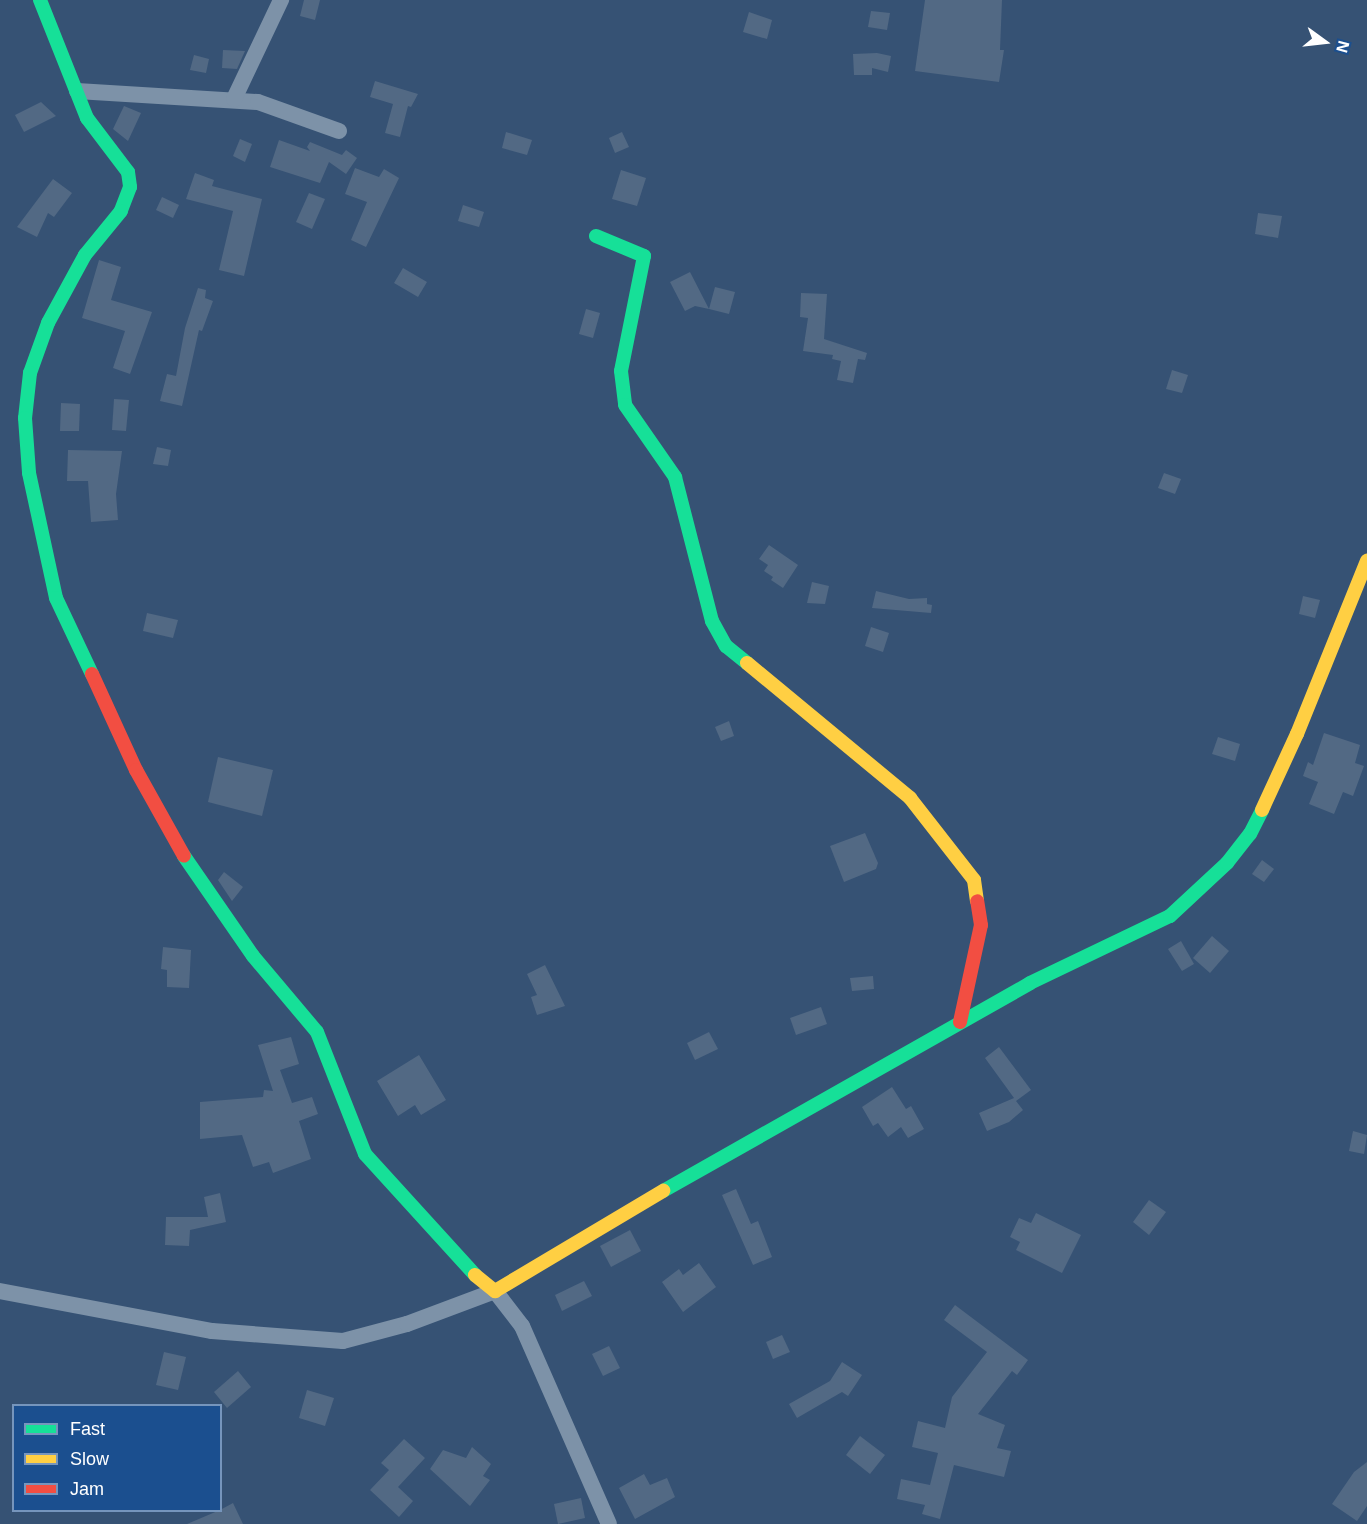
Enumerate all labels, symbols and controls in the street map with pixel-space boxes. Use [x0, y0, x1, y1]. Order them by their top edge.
north arrow [1295, 12, 1355, 72]
text: N [1333, 39, 1353, 55]
legend [12, 1404, 222, 1512]
text: Fast [70, 1419, 105, 1439]
text: Slow [70, 1449, 109, 1469]
text: Jam [70, 1479, 104, 1499]

